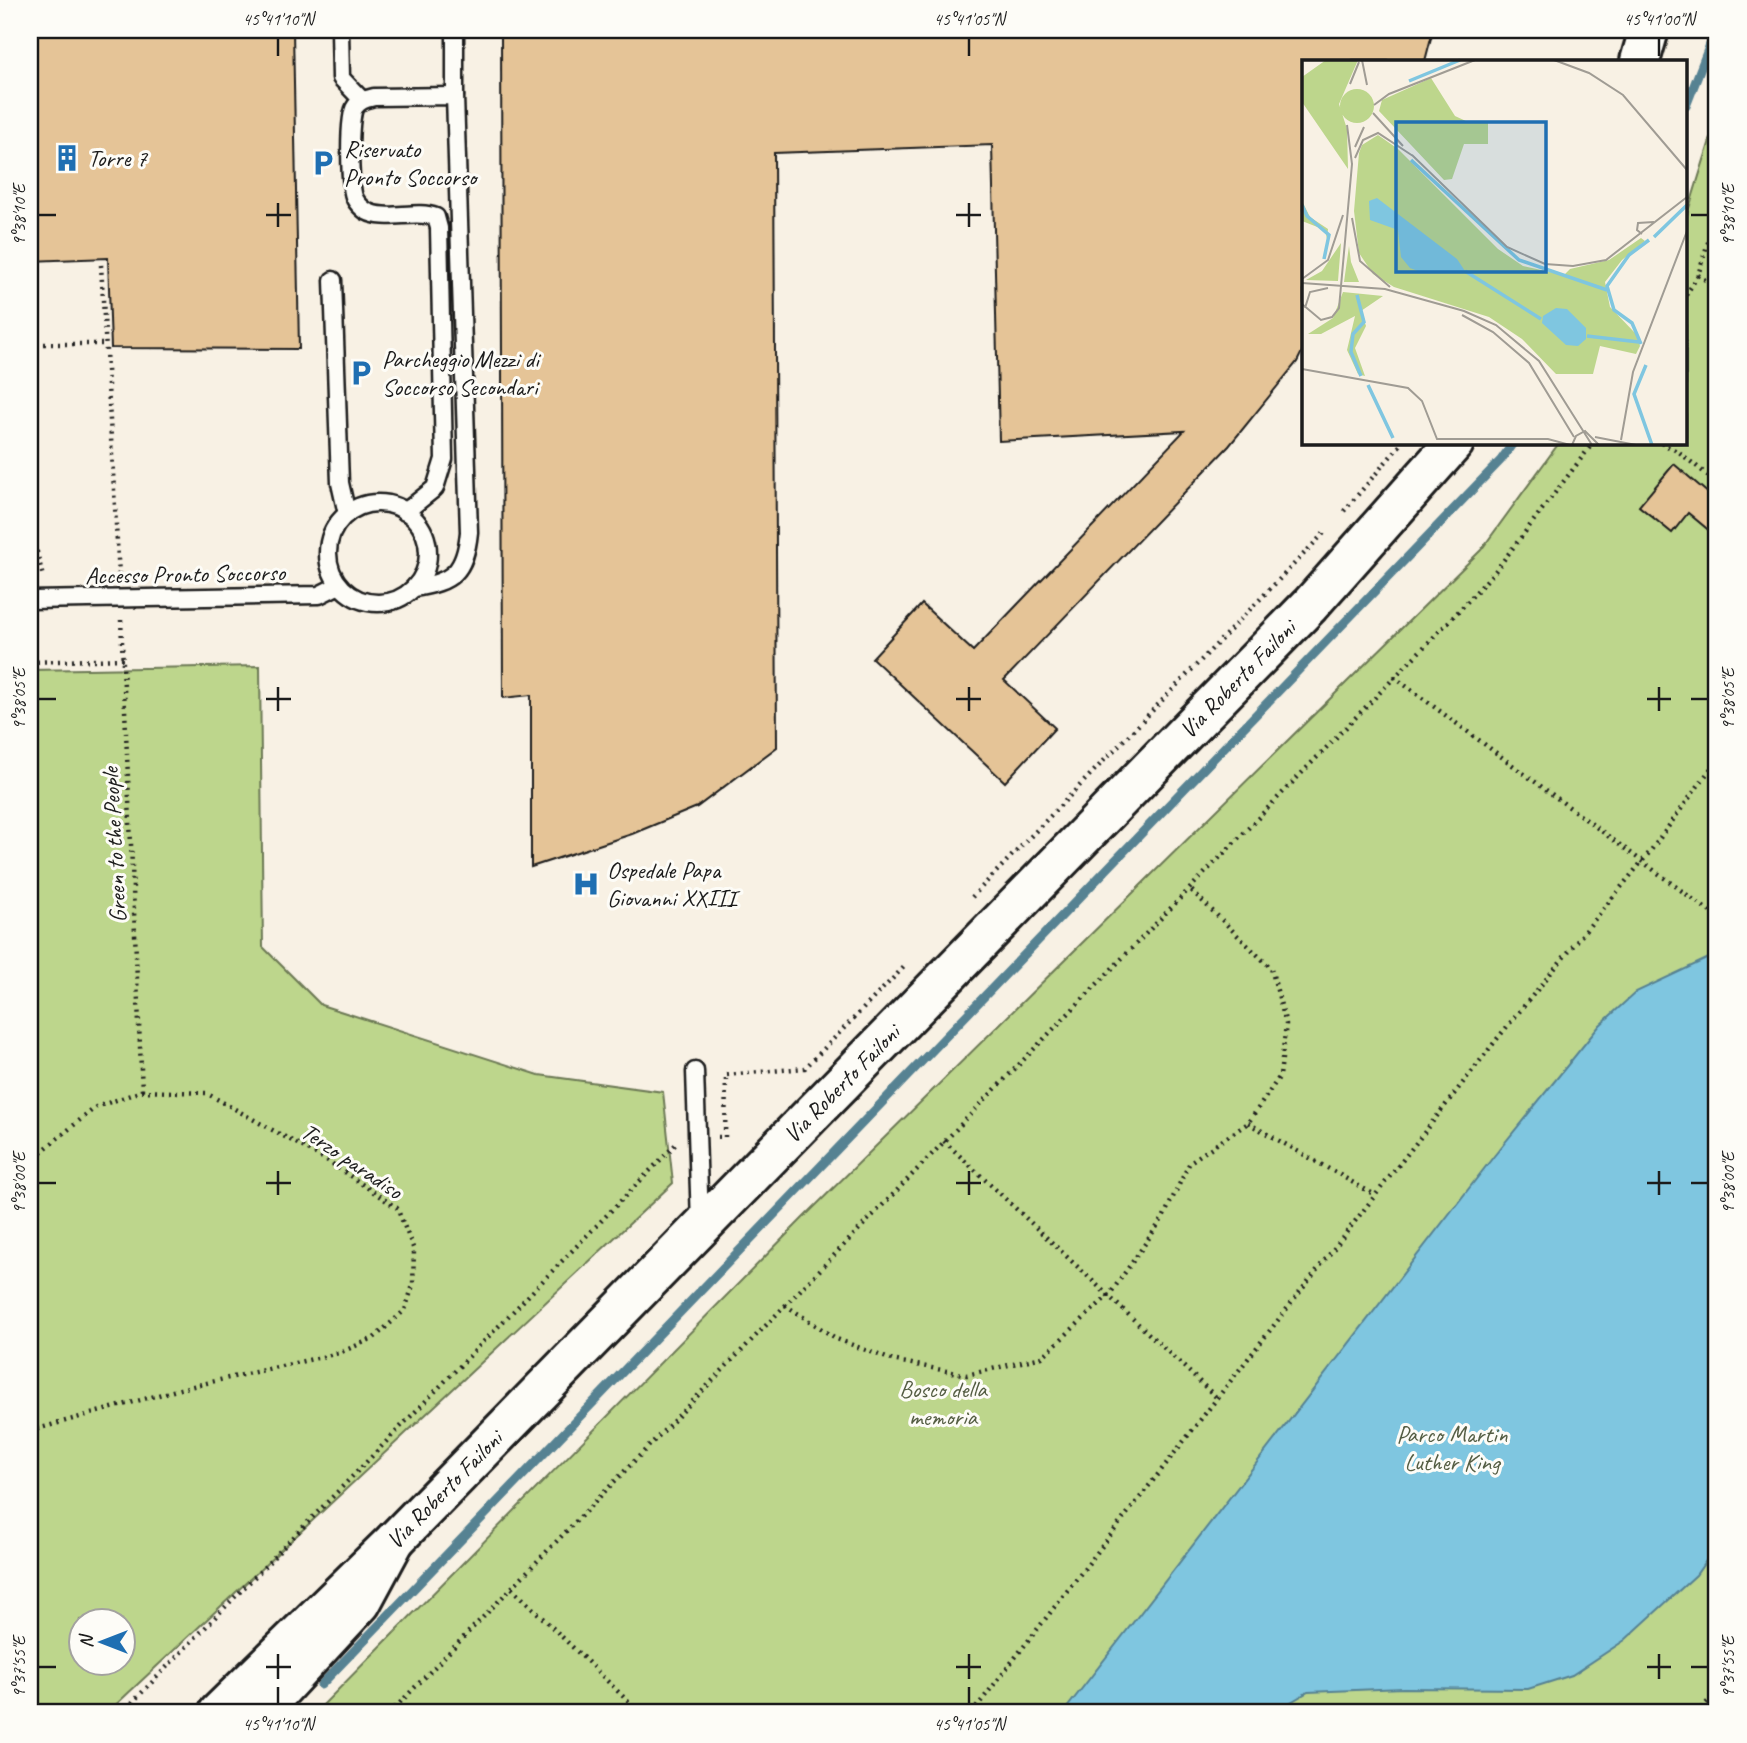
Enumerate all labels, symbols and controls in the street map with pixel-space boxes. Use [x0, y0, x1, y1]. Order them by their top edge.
text: 45°41'10"N [243, 8, 317, 30]
text: 45°41'05"N [934, 8, 1008, 30]
text: 45°41'00"N [1624, 8, 1698, 30]
inset map [1302, 60, 1688, 444]
place label: Riservato Pronto Soccorso [344, 134, 479, 192]
building icon: Torre 7 [52, 143, 82, 173]
place label: Torre 7 [88, 143, 148, 173]
parking icon: Riservato Pronto Soccorso [308, 148, 338, 178]
text: 9°38'10"E [8, 182, 30, 246]
text: 9°38'10"E [1717, 182, 1739, 246]
place label: Parcheggio Mezzi di Soccorso Secondari [382, 344, 541, 402]
parking icon: Parcheggio Mezzi di Soccorso Secondari [346, 358, 376, 388]
street label: Accesso Pronto Soccorso [85, 557, 287, 591]
street label: Via Roberto Failoni [1173, 611, 1304, 745]
text: 9°38'05"E [8, 666, 30, 730]
text: 9°38'05"E [1717, 666, 1739, 730]
street label: Green to the People [95, 764, 133, 923]
place label: Ospedale Papa Giovanni XXIII [607, 855, 740, 913]
hospital icon: Ospedale Papa Giovanni XXIII [571, 869, 601, 899]
street label: Via Roberto Failoni [777, 1016, 908, 1149]
street label: Terzo paradiso [296, 1116, 410, 1207]
text: 9°38'00"E [8, 1150, 30, 1214]
text: 9°38'00"E [1717, 1150, 1739, 1214]
park label: Bosco della memoria [899, 1374, 988, 1432]
park label: Parco Martin Luther King [1396, 1419, 1508, 1477]
street label: Via Roberto Failoni [380, 1422, 511, 1555]
north arrow [66, 1606, 136, 1676]
text: N [74, 1633, 98, 1648]
text: 9°37'55"E [8, 1634, 30, 1698]
text: 9°37'55"E [1717, 1634, 1739, 1698]
text: 45°41'10"N [243, 1713, 317, 1735]
text: 45°41'05"N [934, 1713, 1008, 1735]

